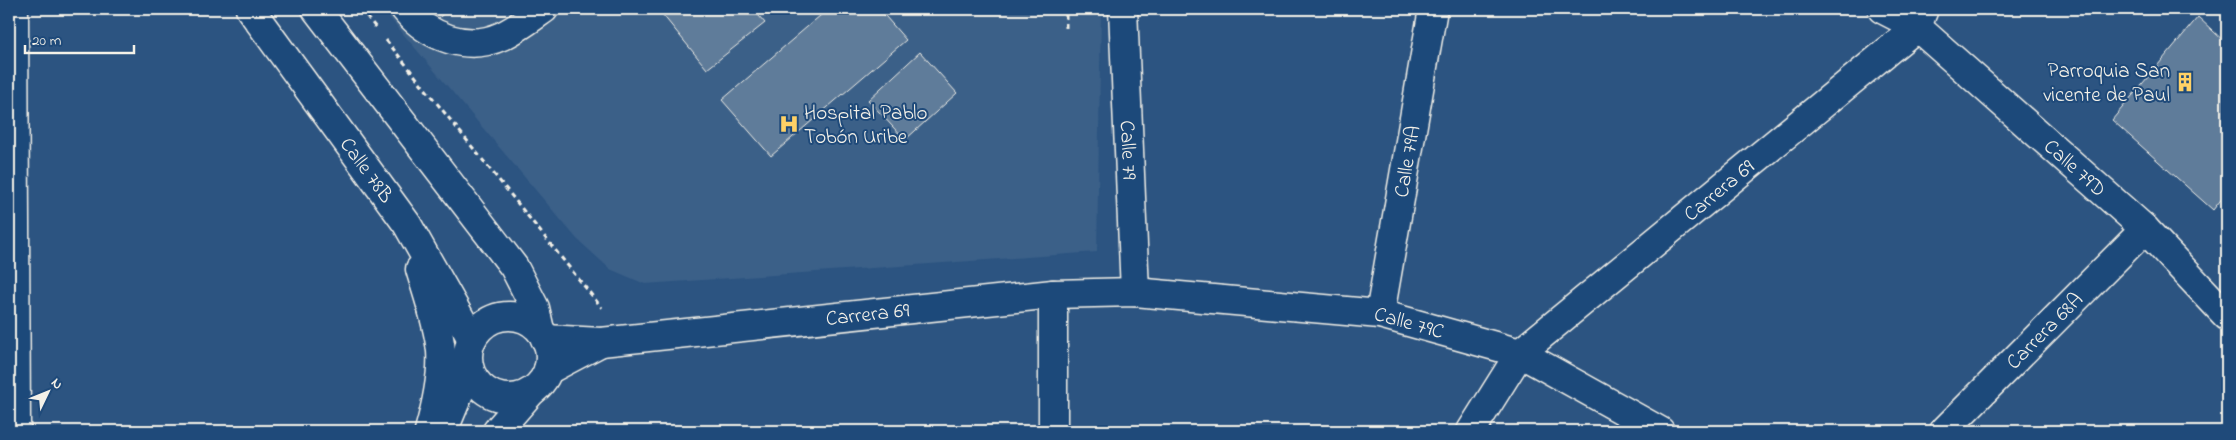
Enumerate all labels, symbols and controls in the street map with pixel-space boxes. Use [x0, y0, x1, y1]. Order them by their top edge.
scale bar [25, 22, 134, 54]
text: 20 m [32, 30, 62, 52]
place label: Parroquia San vicente de Paul [2043, 57, 2170, 111]
building icon: Parroquia San vicente de Paul [2174, 71, 2196, 93]
place label: Hospital Pablo Tobón Uribe [804, 99, 927, 153]
hospital icon: Hospital Pablo Tobón Uribe [778, 113, 800, 135]
street label: Calle 79 [1111, 120, 1143, 181]
street label: Calle 79A [1388, 123, 1429, 200]
street label: Calle 78B [331, 132, 400, 210]
street label: Calle 79D [2036, 133, 2112, 205]
street label: Carrera 69 [1678, 153, 1762, 230]
street label: Carrera 68A [2000, 286, 2091, 377]
street label: Carrera 69 [824, 296, 912, 335]
street label: Calle 79C [1370, 300, 1447, 348]
north arrow [22, 368, 72, 418]
text: N [46, 374, 67, 395]

